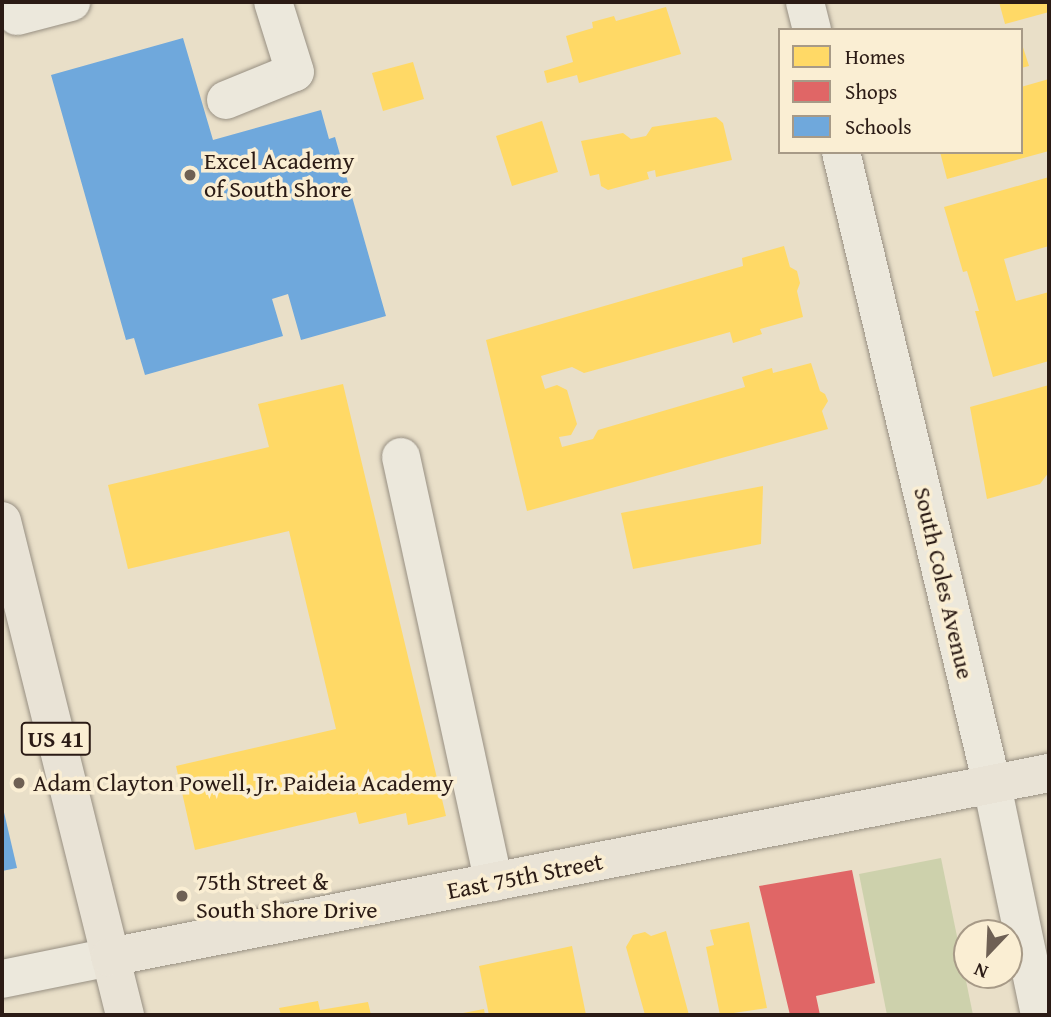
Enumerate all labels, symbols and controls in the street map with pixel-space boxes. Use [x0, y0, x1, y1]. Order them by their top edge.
legend [778, 28, 1023, 154]
text: Homes [845, 41, 905, 72]
text: Shops [845, 76, 897, 107]
text: Schools [845, 111, 912, 142]
place label: Excel Academy of South Shore [204, 147, 354, 203]
marker: Excel Academy of South Shore [182, 167, 198, 183]
street label: South Coles Avenue [908, 484, 980, 682]
road number: US 41 [19, 720, 93, 758]
place label: Adam Clayton Powell, Jr. Paideia Academy [33, 769, 454, 797]
marker: Adam Clayton Powell, Jr. Paideia Academy [11, 775, 27, 791]
street label: East 75th Street [445, 847, 605, 905]
place label: 75th Street & South Shore Drive [196, 868, 378, 924]
marker: 75th Street & South Shore Drive [174, 888, 190, 904]
north arrow [953, 919, 1023, 989]
text: N [969, 956, 992, 987]

